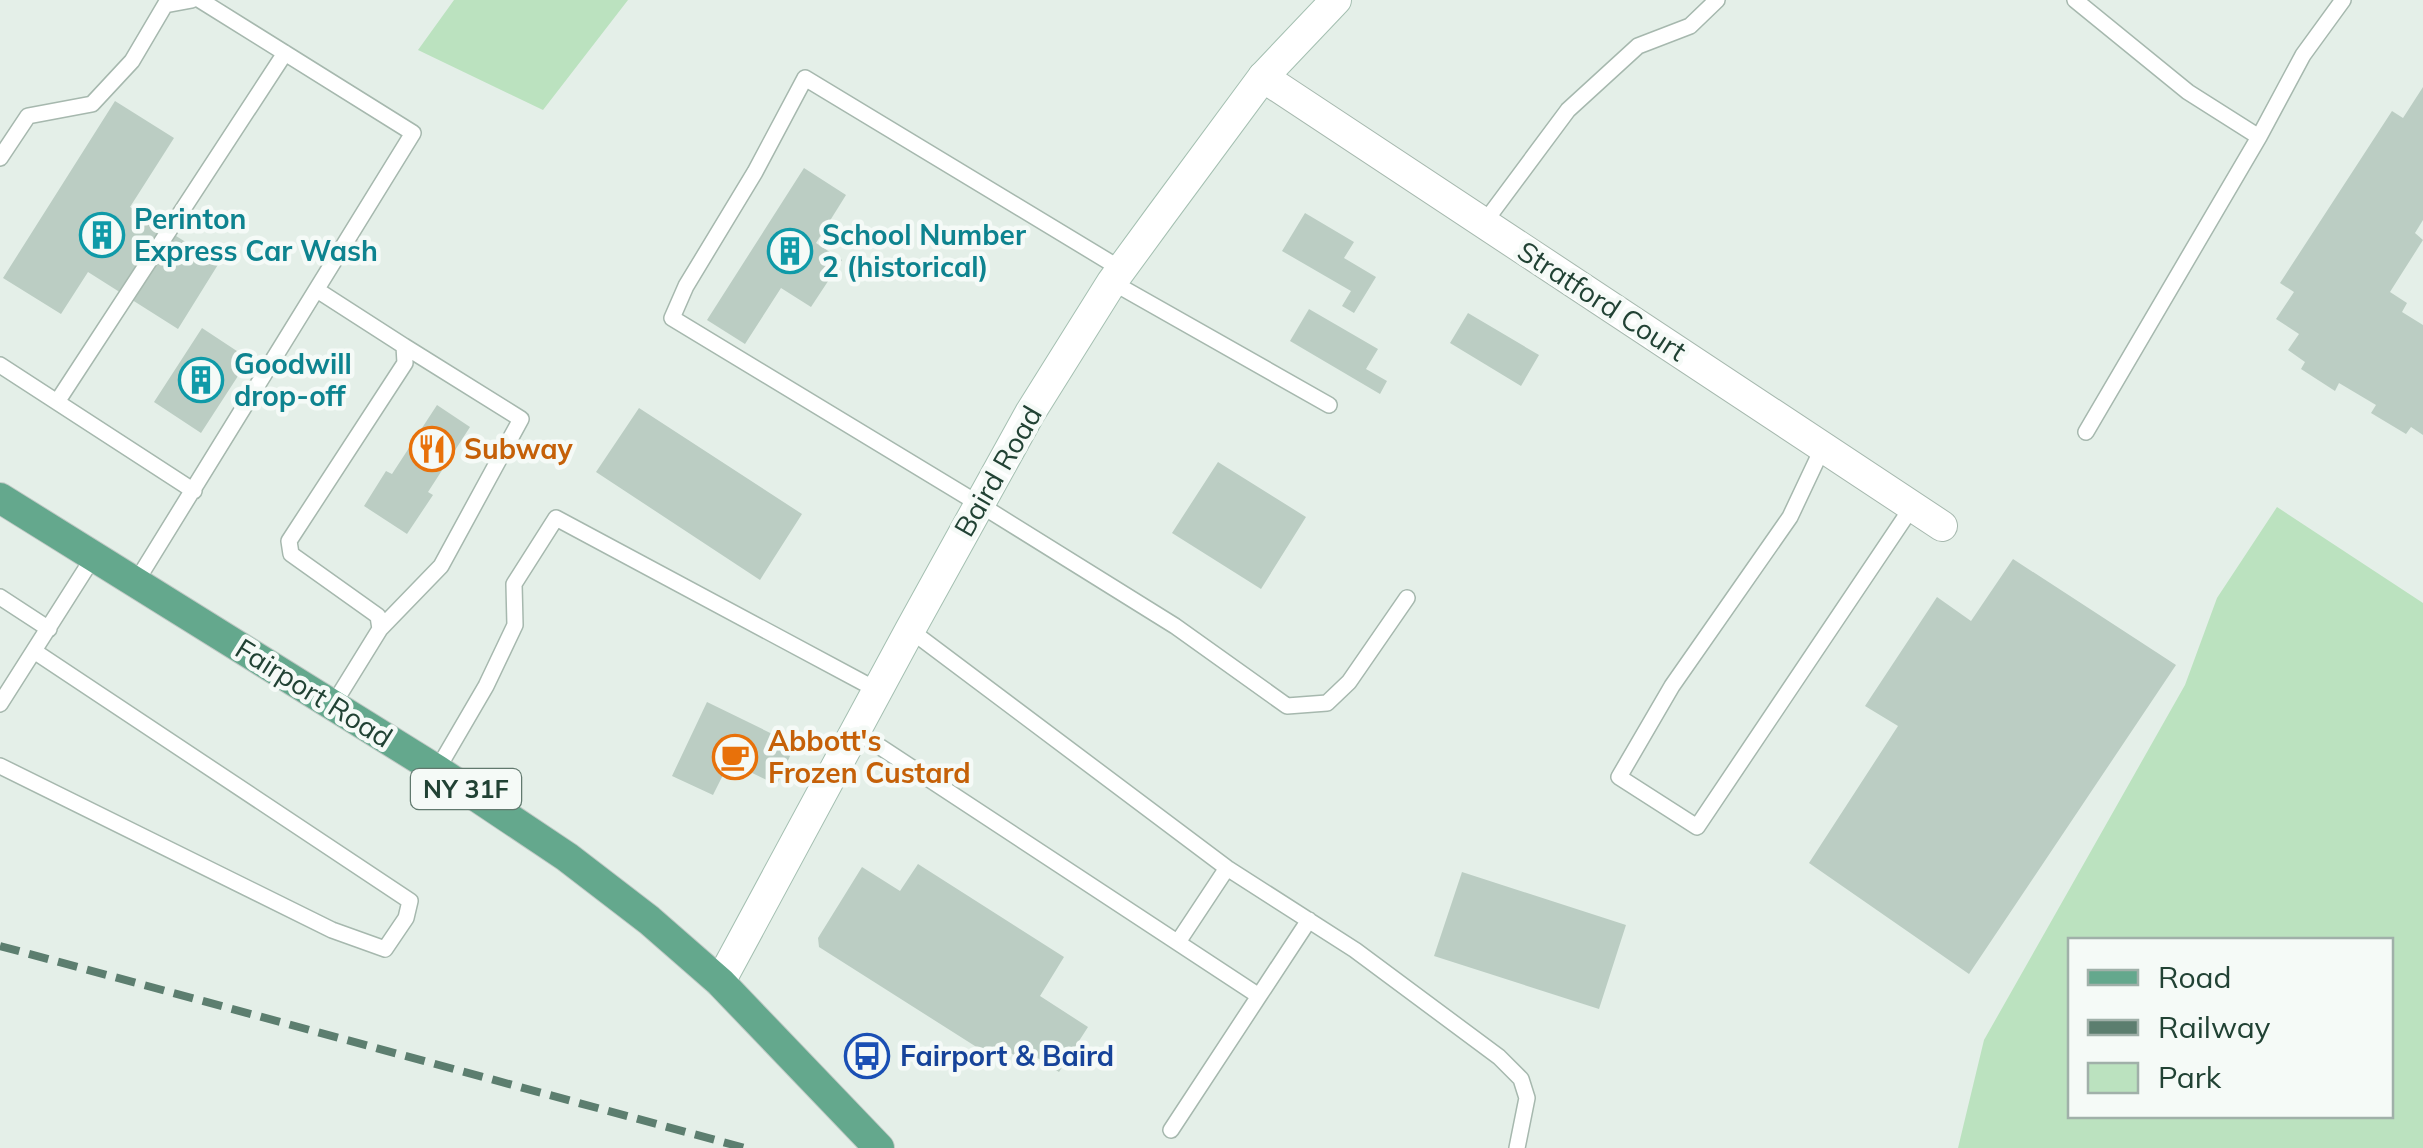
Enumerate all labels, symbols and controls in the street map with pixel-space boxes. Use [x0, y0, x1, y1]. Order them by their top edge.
place label: Perinton Express Car Wash [134, 201, 378, 268]
building icon: Perinton Express Car Wash [79, 212, 125, 258]
place label: School Number 2 (historical) [822, 217, 1026, 284]
building icon: School Number 2 (historical) [767, 228, 813, 274]
street label: Stratford Court [1511, 233, 1693, 368]
place label: Goodwill drop-off [234, 346, 352, 413]
building icon: Goodwill drop-off [178, 357, 224, 403]
street label: Baird Road [946, 399, 1049, 542]
restaurant icon: Subway [409, 426, 455, 472]
place label: Subway [464, 431, 573, 466]
street label: Fairport Road [229, 631, 399, 755]
place label: Abbott's Frozen Custard [768, 723, 971, 790]
cafe icon: Abbott's Frozen Custard [712, 734, 758, 780]
road number: NY 31F [411, 769, 521, 809]
legend [2068, 938, 2393, 1118]
text: Road [2158, 958, 2232, 996]
text: Railway [2158, 1008, 2271, 1046]
bus stop icon: Fairport & Baird [844, 1033, 890, 1079]
place label: Fairport & Baird [900, 1038, 1114, 1073]
text: Park [2158, 1058, 2222, 1096]

